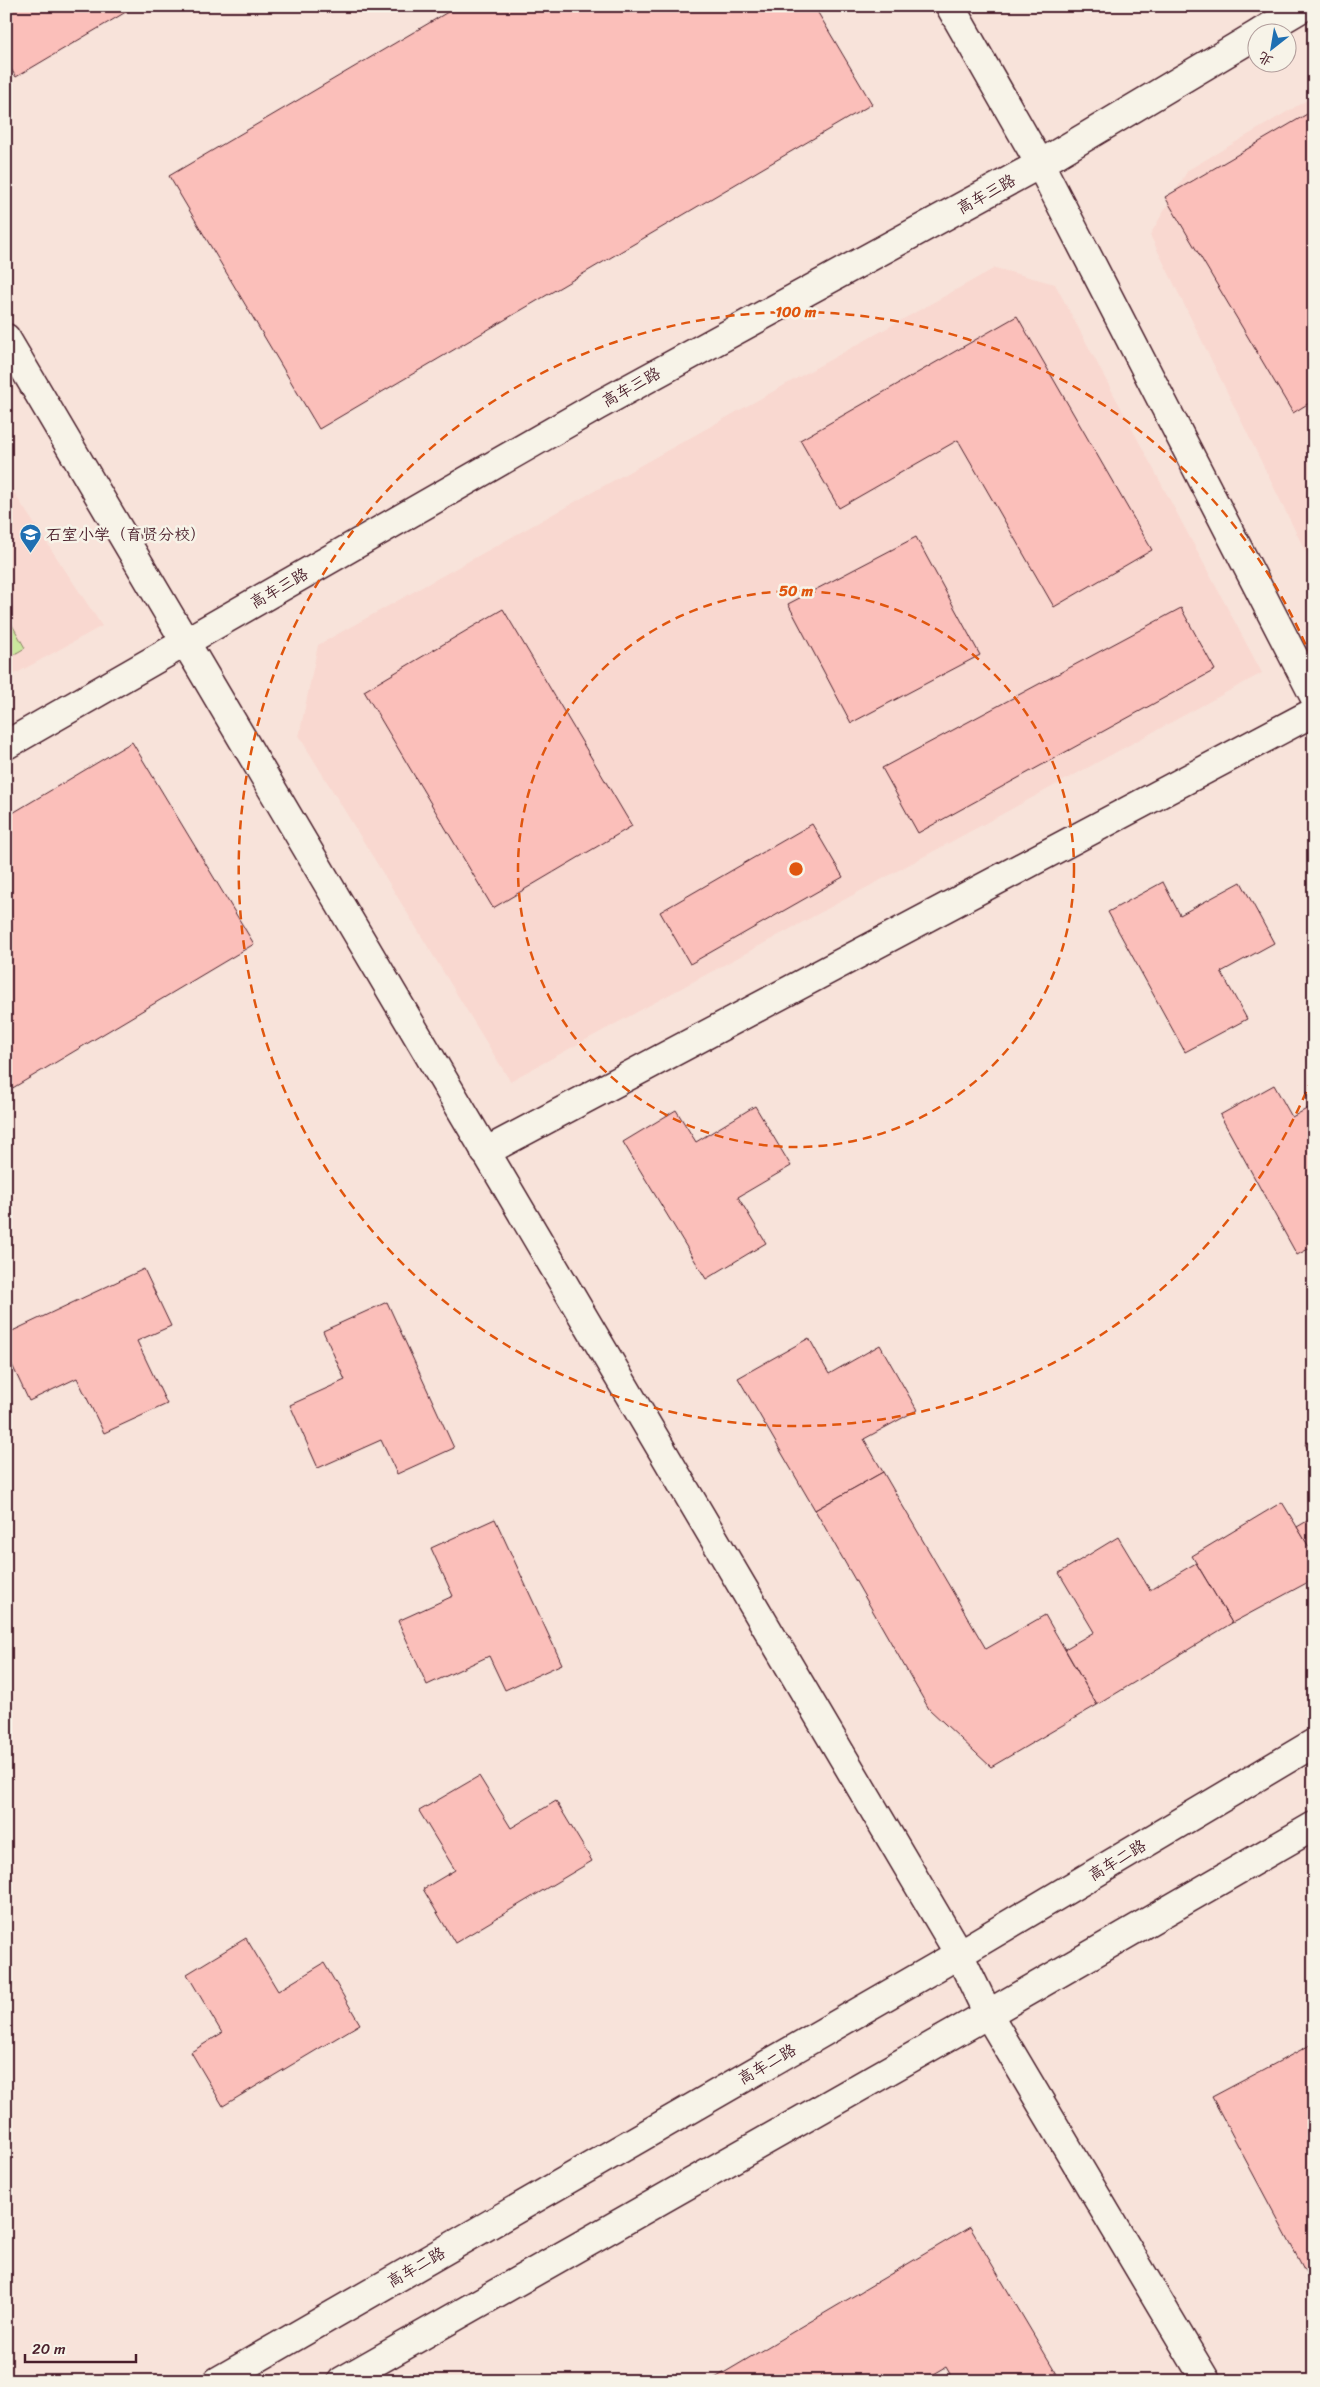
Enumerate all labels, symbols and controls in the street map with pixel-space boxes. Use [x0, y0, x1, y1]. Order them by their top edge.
north arrow [1248, 22, 1298, 72]
text: 北 [1253, 44, 1278, 73]
street label: 高车三路 [951, 166, 1021, 222]
text: 100 m [776, 299, 817, 325]
street label: 高车三路 [596, 359, 666, 415]
place label: 石室小学（育贤分校） [46, 520, 206, 549]
school or university icon: 石室小学（育贤分校） [18, 522, 42, 553]
street label: 高车三路 [244, 559, 314, 617]
text: 50 m [779, 578, 814, 604]
centre of rings [787, 860, 805, 878]
street label: 高车二路 [1082, 1831, 1152, 1889]
street label: 高车二路 [732, 2035, 802, 2093]
street label: 高车二路 [381, 2238, 451, 2296]
scale bar [25, 2332, 136, 2364]
text: 20 m [32, 2336, 66, 2362]

